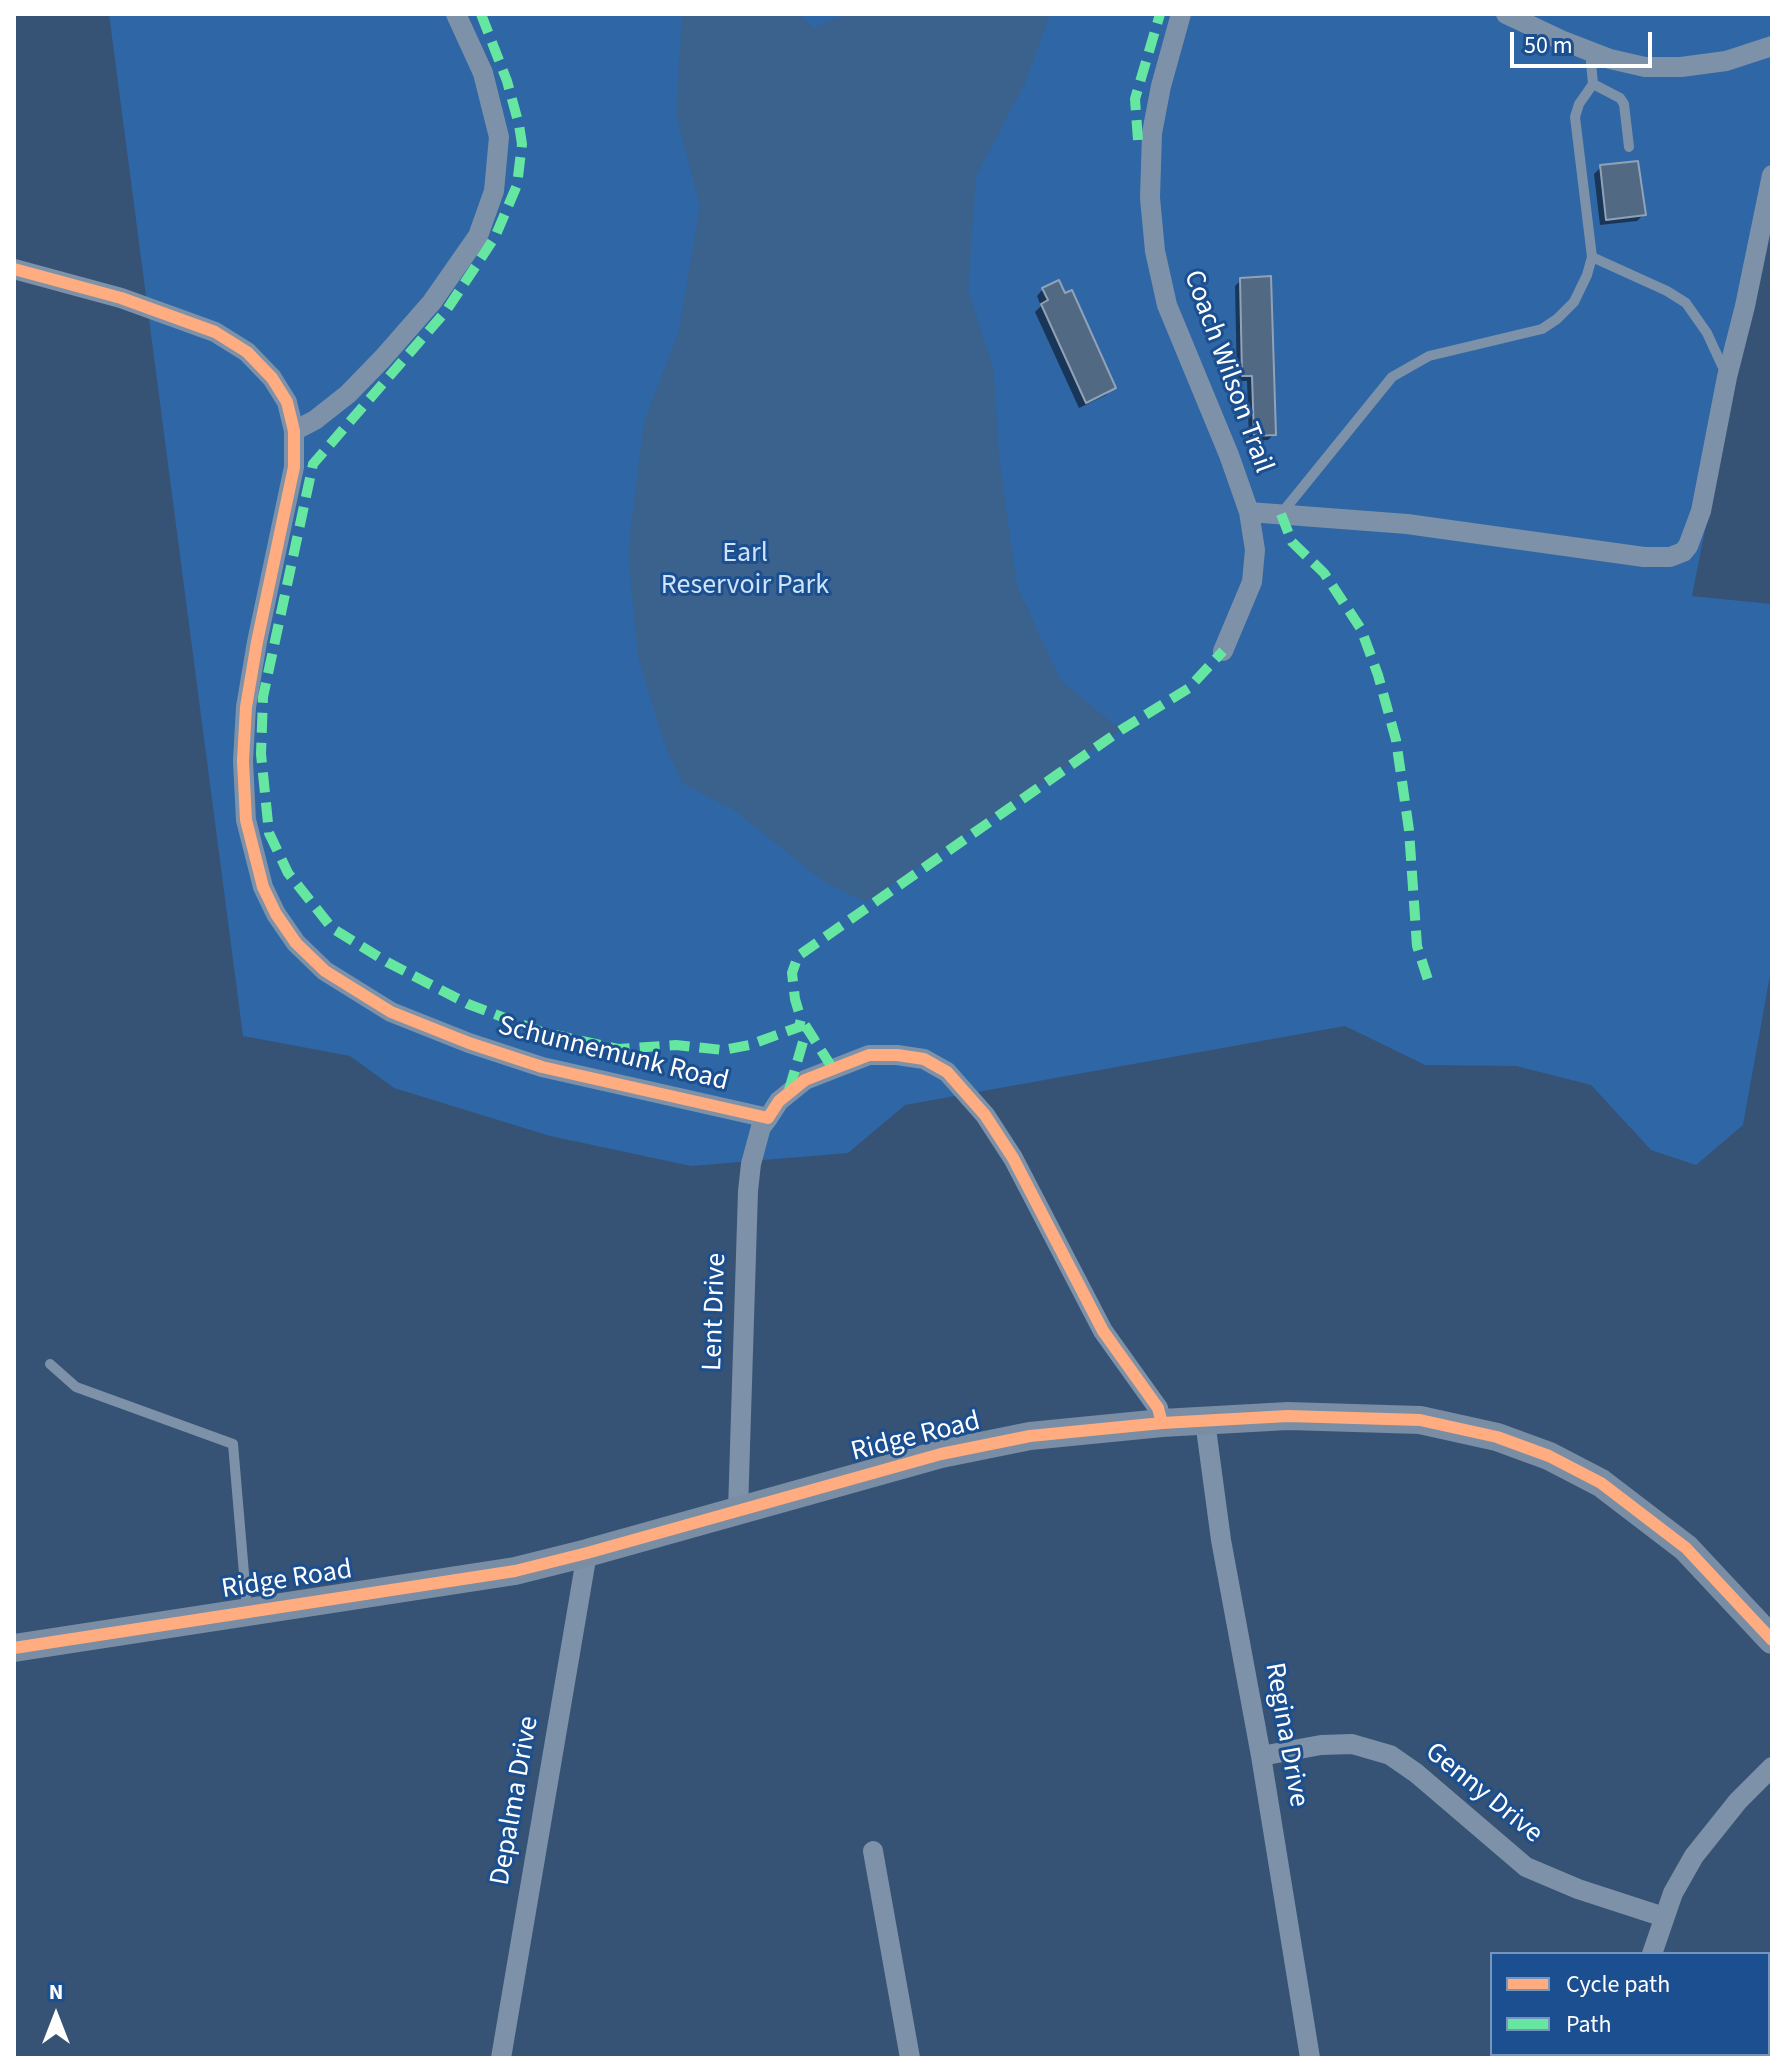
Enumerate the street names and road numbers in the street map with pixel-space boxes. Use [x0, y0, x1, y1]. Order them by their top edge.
street label: Coach Wilson Trail [1175, 266, 1279, 478]
street label: Schunnemunk Road [494, 1010, 732, 1100]
street label: Lent Drive [697, 1252, 735, 1372]
street label: Ridge Road [848, 1406, 984, 1470]
street label: Ridge Road [219, 1554, 355, 1608]
street label: Regina Drive [1256, 1660, 1314, 1810]
street label: Depalma Drive [485, 1714, 547, 1888]
street label: Genny Drive [1418, 1737, 1548, 1851]

